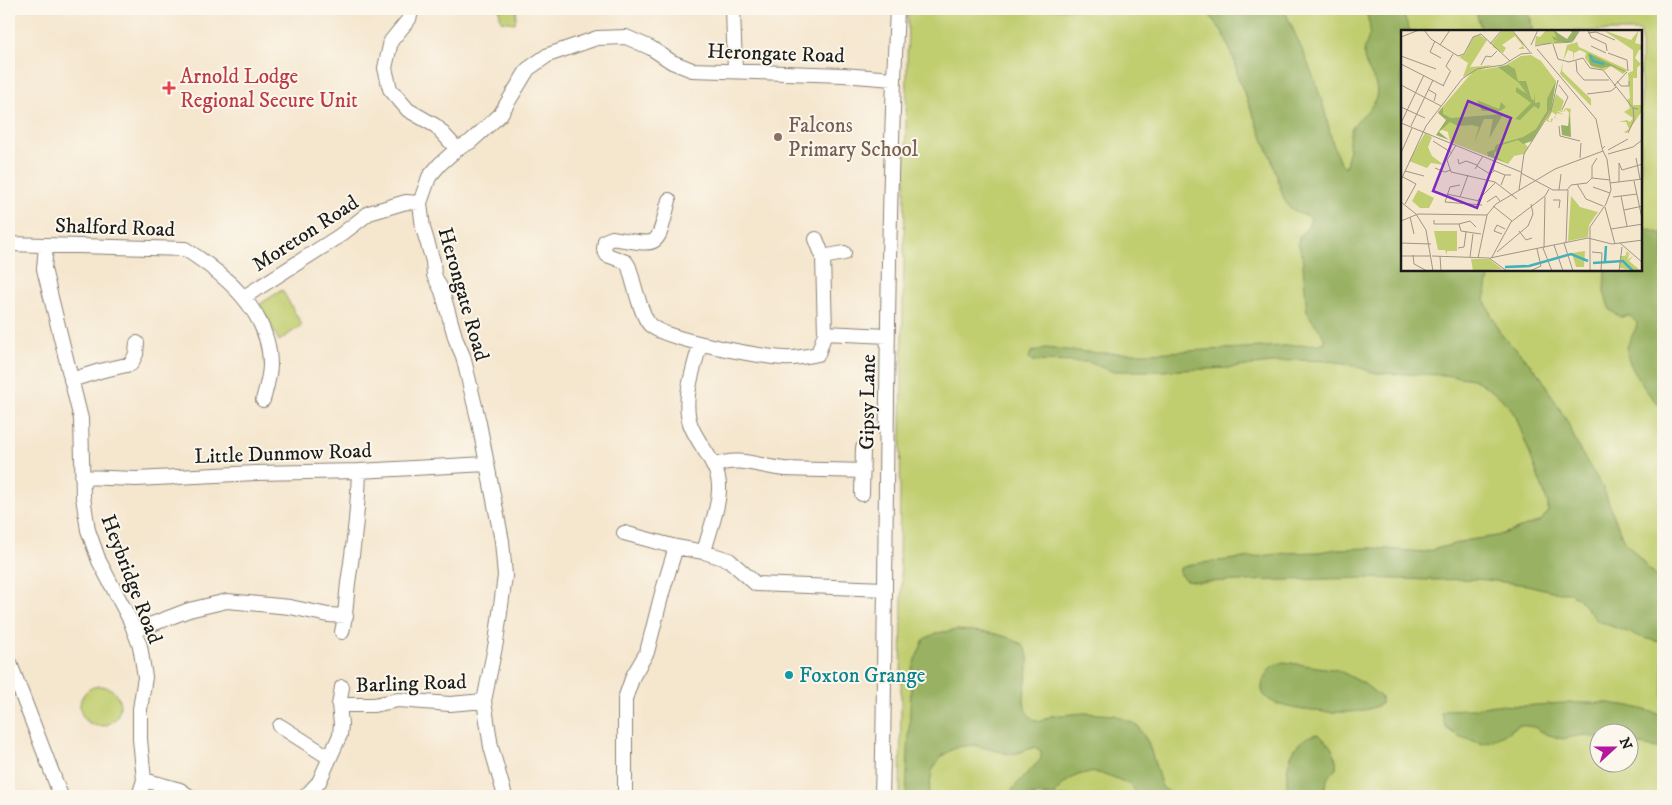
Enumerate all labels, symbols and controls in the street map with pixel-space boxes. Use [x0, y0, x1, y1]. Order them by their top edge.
inset map [1401, 30, 1642, 271]
street label: Herongate Road [707, 39, 846, 69]
place label: Arnold Lodge Regional Secure Unit [180, 64, 358, 114]
marker: Arnold Lodge Regional Secure Unit [162, 81, 176, 95]
place label: Falcons Primary School [788, 113, 919, 163]
marker: Falcons Primary School [772, 131, 784, 143]
street label: Moreton Road [248, 190, 364, 278]
street label: Shalford Road [54, 213, 176, 243]
street label: Herongate Road [432, 225, 495, 364]
street label: Gipsy Lane [854, 354, 882, 450]
street label: Little Dunmow Road [194, 438, 373, 470]
street label: Heybridge Road [94, 511, 168, 648]
place label: Foxton Grange [799, 663, 926, 689]
street label: Barling Road [355, 669, 467, 699]
marker: Foxton Grange [783, 669, 795, 681]
north arrow [1590, 722, 1640, 772]
text: N [1615, 735, 1636, 753]

